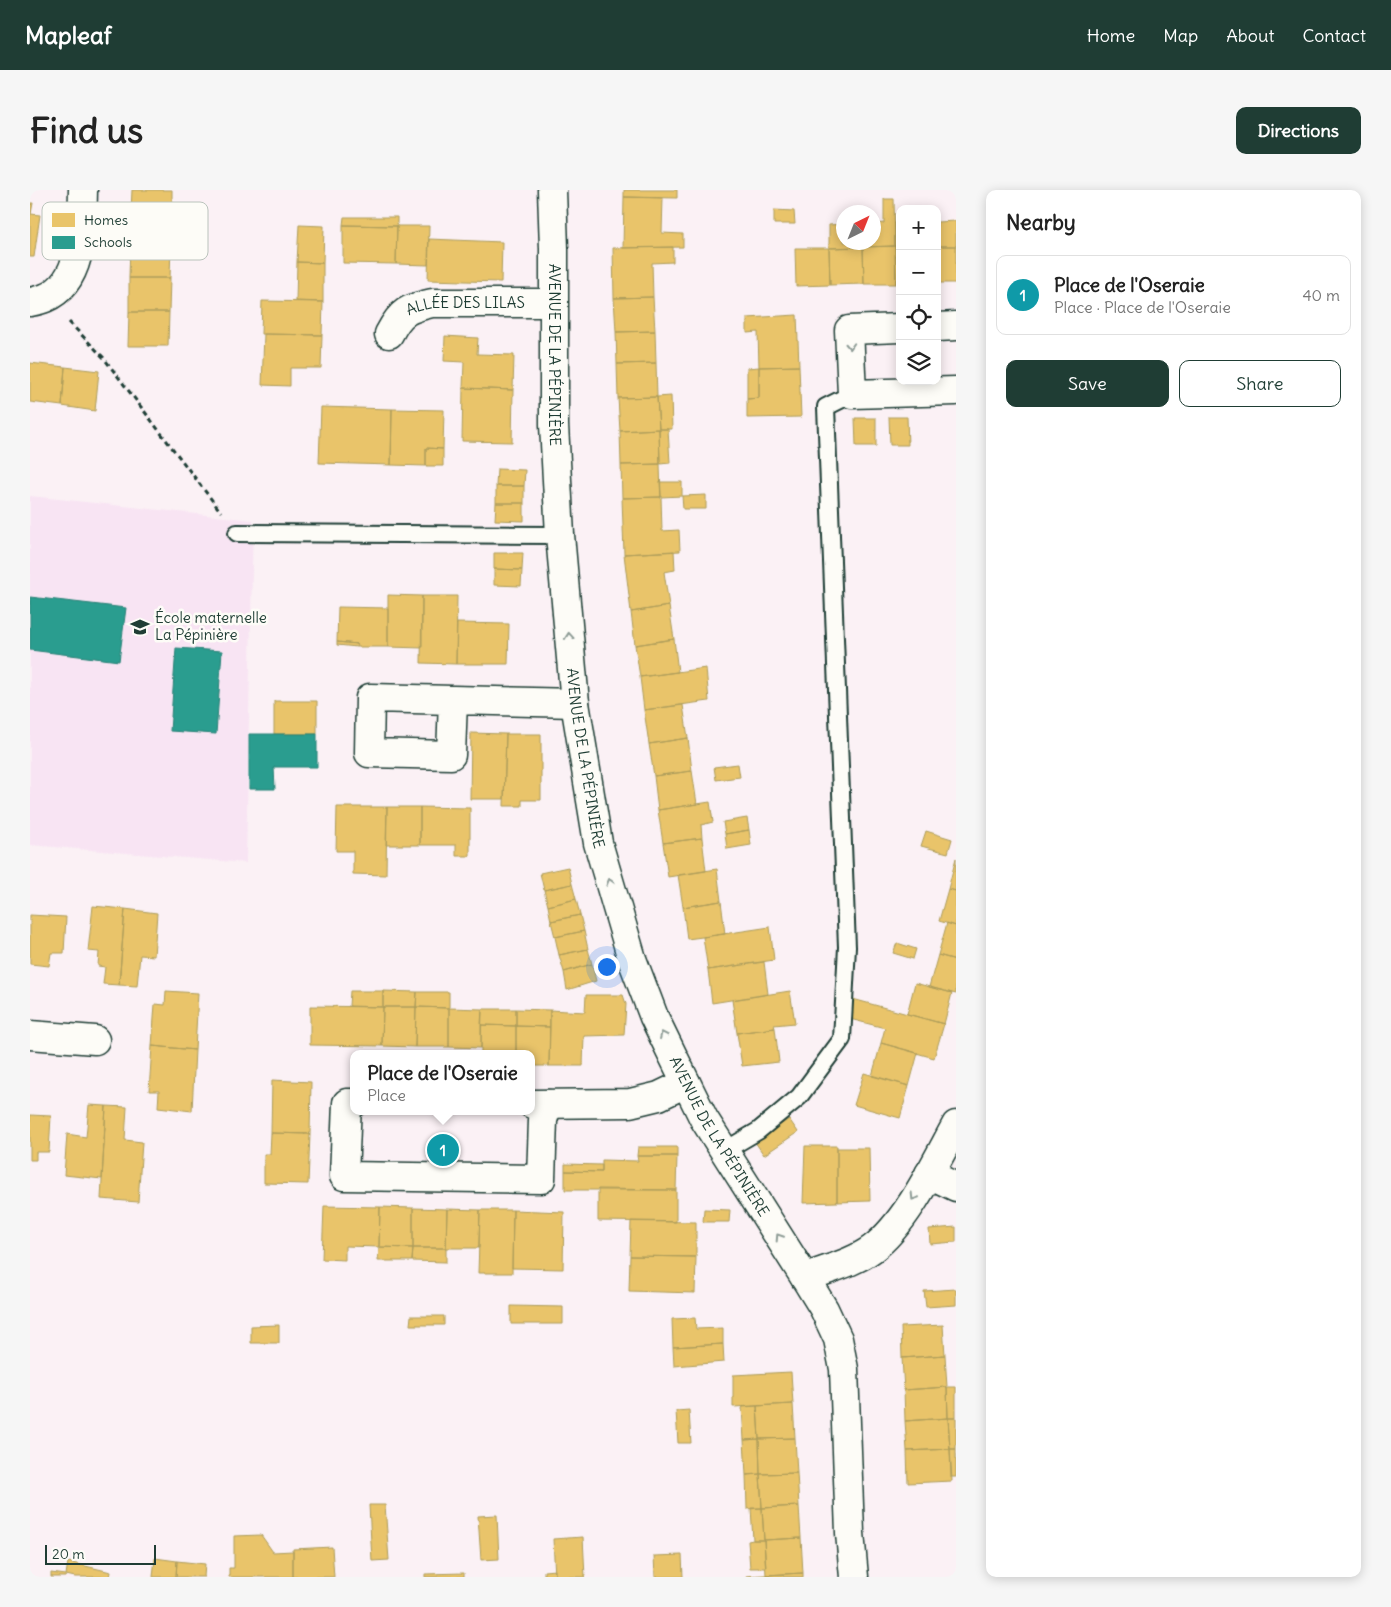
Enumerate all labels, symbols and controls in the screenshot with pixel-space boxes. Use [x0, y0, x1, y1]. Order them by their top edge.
text: Mapleaf [25, 20, 112, 50]
text: Home [1087, 24, 1135, 47]
text: Map [1163, 24, 1198, 47]
text: About [1226, 24, 1274, 47]
text: Contact [1302, 24, 1366, 47]
button: Directions [1236, 107, 1361, 154]
text: Find us [30, 108, 143, 152]
legend [42, 202, 208, 260]
north arrow [836, 205, 881, 250]
map controls [896, 205, 941, 385]
button: + [896, 205, 941, 250]
text: Nearby [1006, 209, 1076, 236]
text: Homes [84, 211, 128, 229]
text: Schools [84, 233, 132, 251]
button: − [896, 250, 941, 295]
street label: AVENUE DE LA PÉPINIÈRE [545, 264, 565, 447]
text: Place de l'Oseraie [1054, 273, 1205, 297]
text: 1 [1020, 285, 1026, 305]
text: 40 m [1302, 285, 1340, 305]
street label: ALLÉE DES LILAS [403, 293, 525, 319]
button: locate [896, 295, 941, 340]
text: Place · Place de l'Oseraie [1054, 297, 1231, 317]
button: layers [896, 340, 941, 385]
one-way arrow [844, 342, 855, 350]
button: Save [1006, 360, 1169, 407]
button: Share [1179, 360, 1341, 407]
place label: École maternelle La Pépinière [155, 608, 267, 644]
school or university icon: École maternelle La Pépinière [129, 616, 151, 638]
one-way arrow [564, 632, 575, 640]
street label: AVENUE DE LA PÉPINIÈRE [563, 667, 609, 851]
one-way arrow [605, 878, 615, 887]
your location [594, 954, 620, 980]
one-way arrow [659, 1032, 669, 1041]
popup [350, 1050, 535, 1115]
street label: AVENUE DE LA PÉPINIÈRE [666, 1053, 774, 1220]
text: Place de l'Oseraie [367, 1061, 518, 1085]
text: Place [367, 1085, 406, 1105]
pin: 1 [427, 1131, 459, 1169]
one-way arrow [911, 1192, 920, 1201]
one-way arrow [775, 1233, 785, 1242]
scale bar [45, 1542, 156, 1565]
text: 20 m [52, 1545, 85, 1563]

